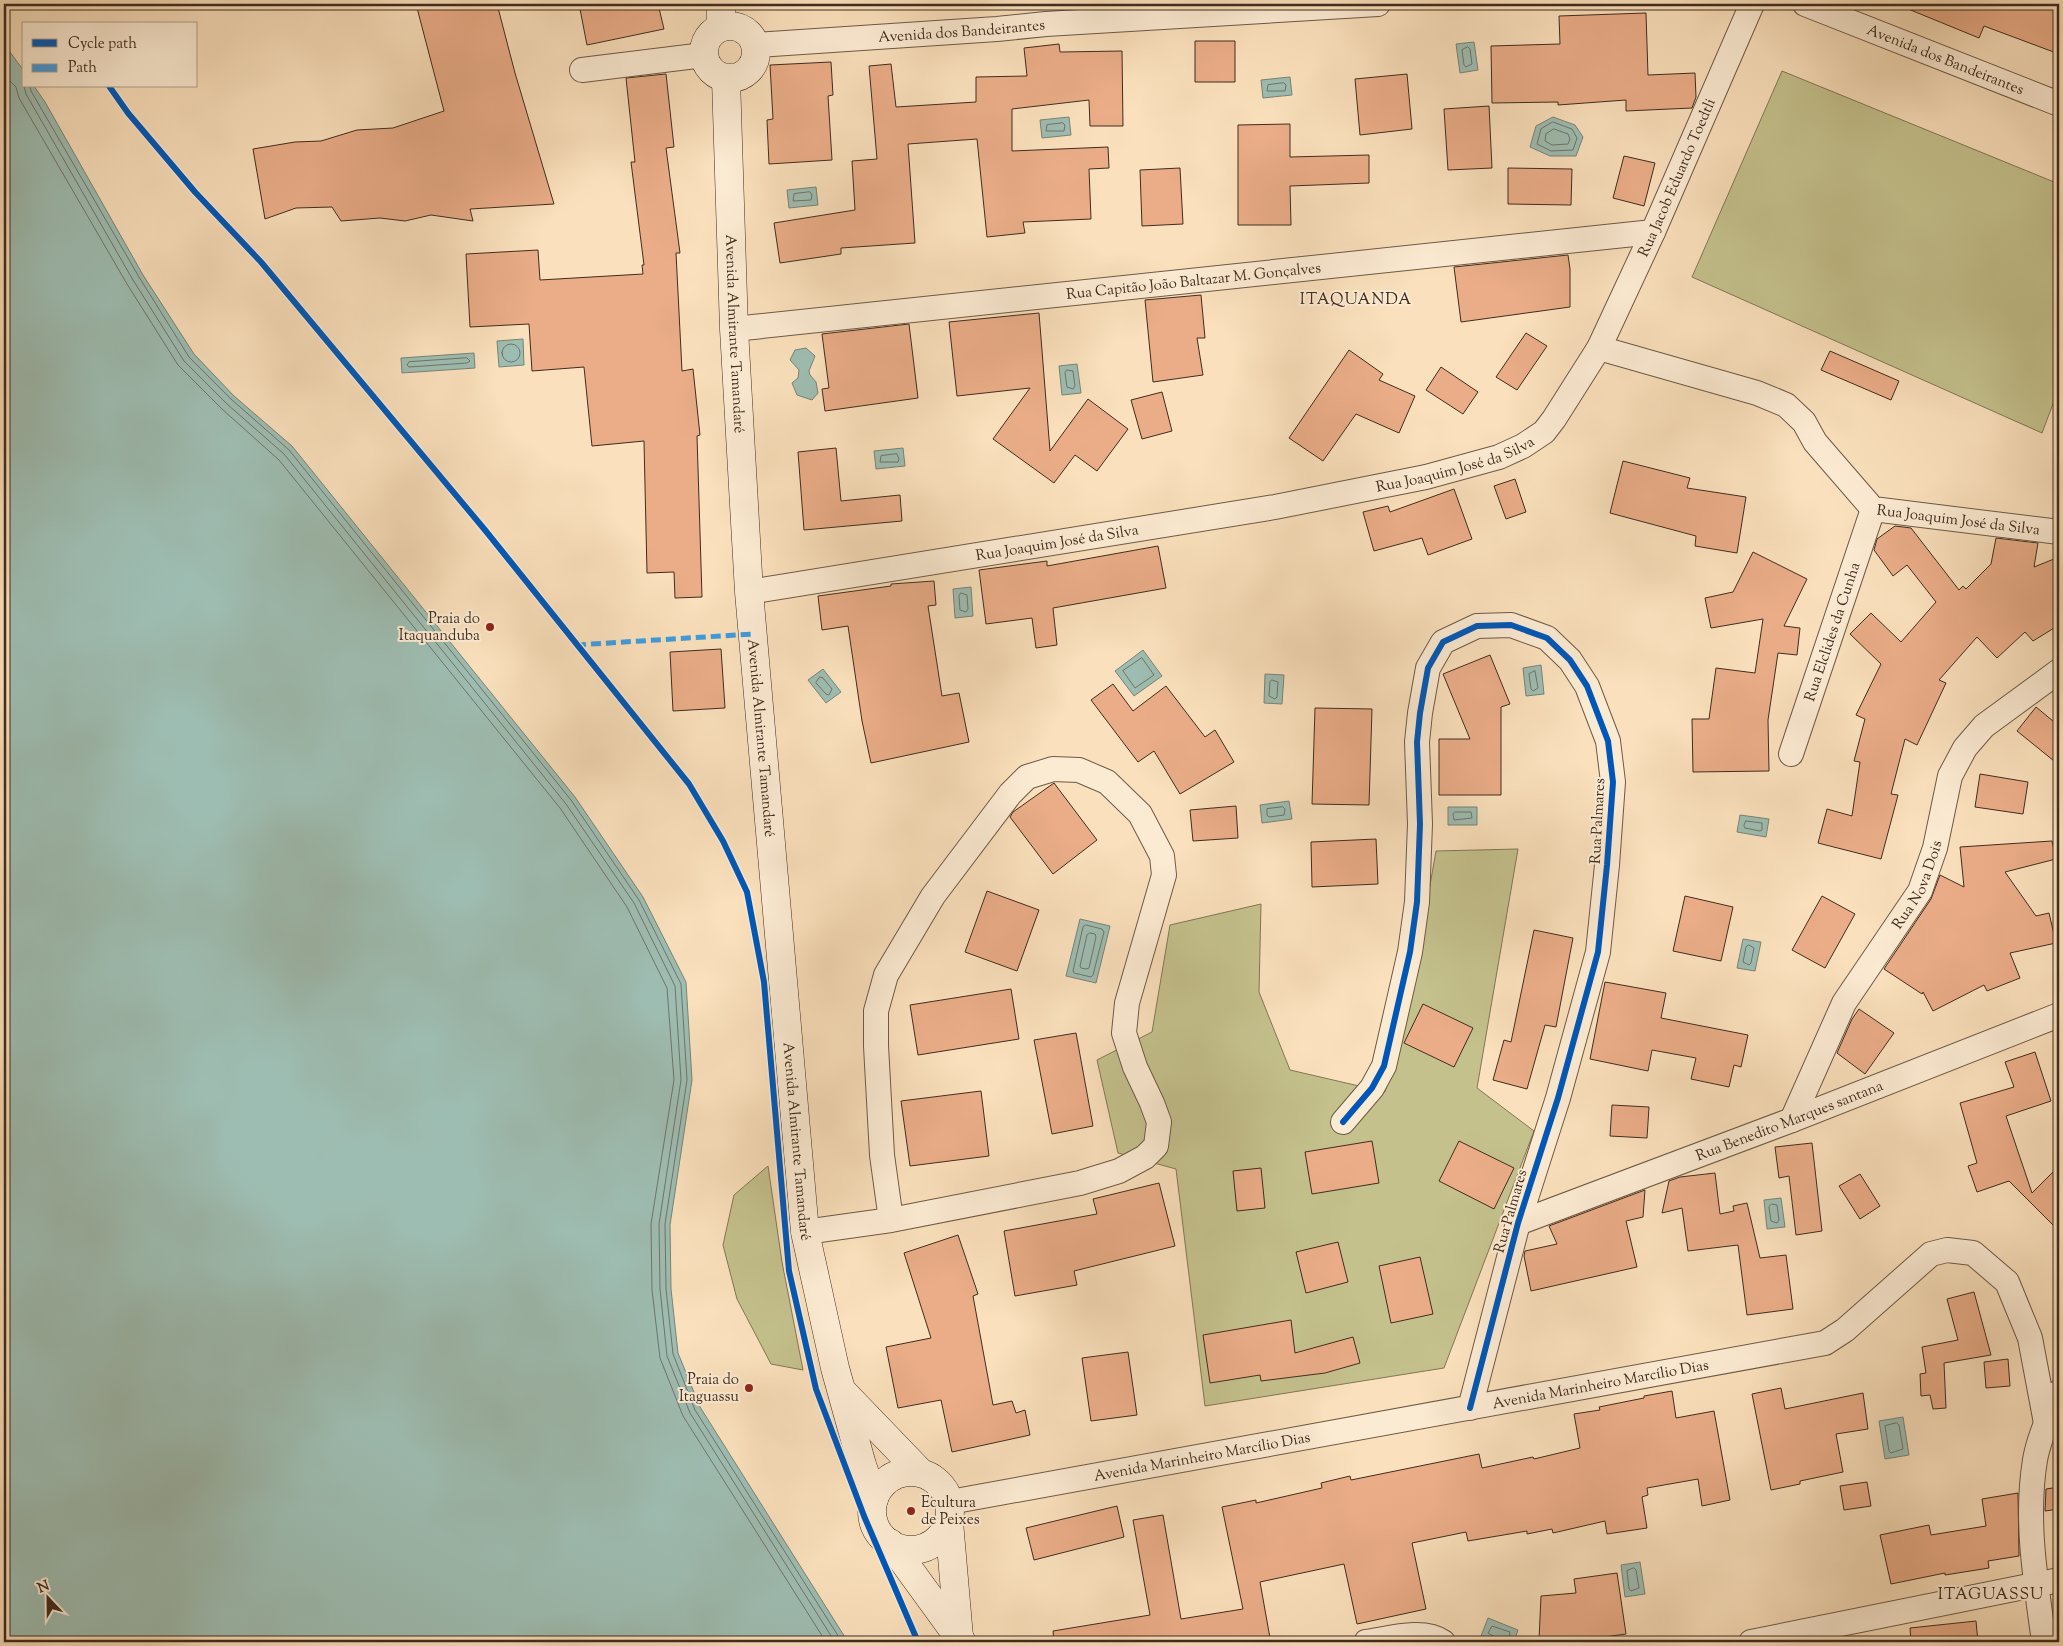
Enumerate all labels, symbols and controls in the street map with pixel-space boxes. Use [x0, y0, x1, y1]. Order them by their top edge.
street label: Avenida dos Bandeirantes [878, 15, 1046, 49]
street label: Avenida dos Bandeirantes [1863, 20, 2027, 101]
legend [22, 22, 198, 88]
text: Cycle path [68, 34, 137, 55]
text: Path [68, 58, 97, 79]
street label: Rua Jacob Eduardo Toedtli [1634, 95, 1722, 261]
street label: Avenida Almirante Tamandaré [719, 234, 749, 434]
street label: Rua Capitão João Baltazar M. Gonçalves [1065, 258, 1322, 306]
district label: ITAQUANDA [1300, 289, 1412, 312]
street label: Rua Joaquim José da Silva [1374, 432, 1539, 499]
street label: Rua Joaquim José da Silva [1875, 501, 2041, 542]
street label: Rua Joaquim José da Silva [974, 520, 1140, 567]
street label: Rua Elclides da Cunha [1800, 560, 1866, 704]
place label: Praia do Itaquanduba [399, 609, 480, 647]
marker: Praia do Itaquanduba [484, 621, 496, 633]
street label: Avenida Almirante Tamandaré [741, 638, 779, 838]
street label: Rua Palmares [1586, 777, 1611, 865]
street label: Rua Nova Dois [1888, 839, 1948, 934]
street label: Avenida Almirante Tamandaré [776, 1041, 816, 1243]
street label: Rua Benedito Marques santana [1693, 1076, 1887, 1167]
street label: Rua Palmares [1489, 1167, 1533, 1256]
street label: Avenida Marinheiro Marcílio Dias [1491, 1355, 1711, 1415]
place label: Praia do Itaguassu [679, 1370, 739, 1408]
marker: Praia do Itaguassu [743, 1382, 755, 1394]
street label: Avenida Marinheiro Marcílio Dias [1092, 1428, 1312, 1488]
place label: Ecultura de Peixes [921, 1493, 980, 1531]
marker: Ecultura de Peixes [905, 1505, 917, 1517]
north arrow [22, 1574, 72, 1624]
text: N [35, 1576, 53, 1599]
district label: ITAGUASSU [1938, 1584, 2044, 1607]

